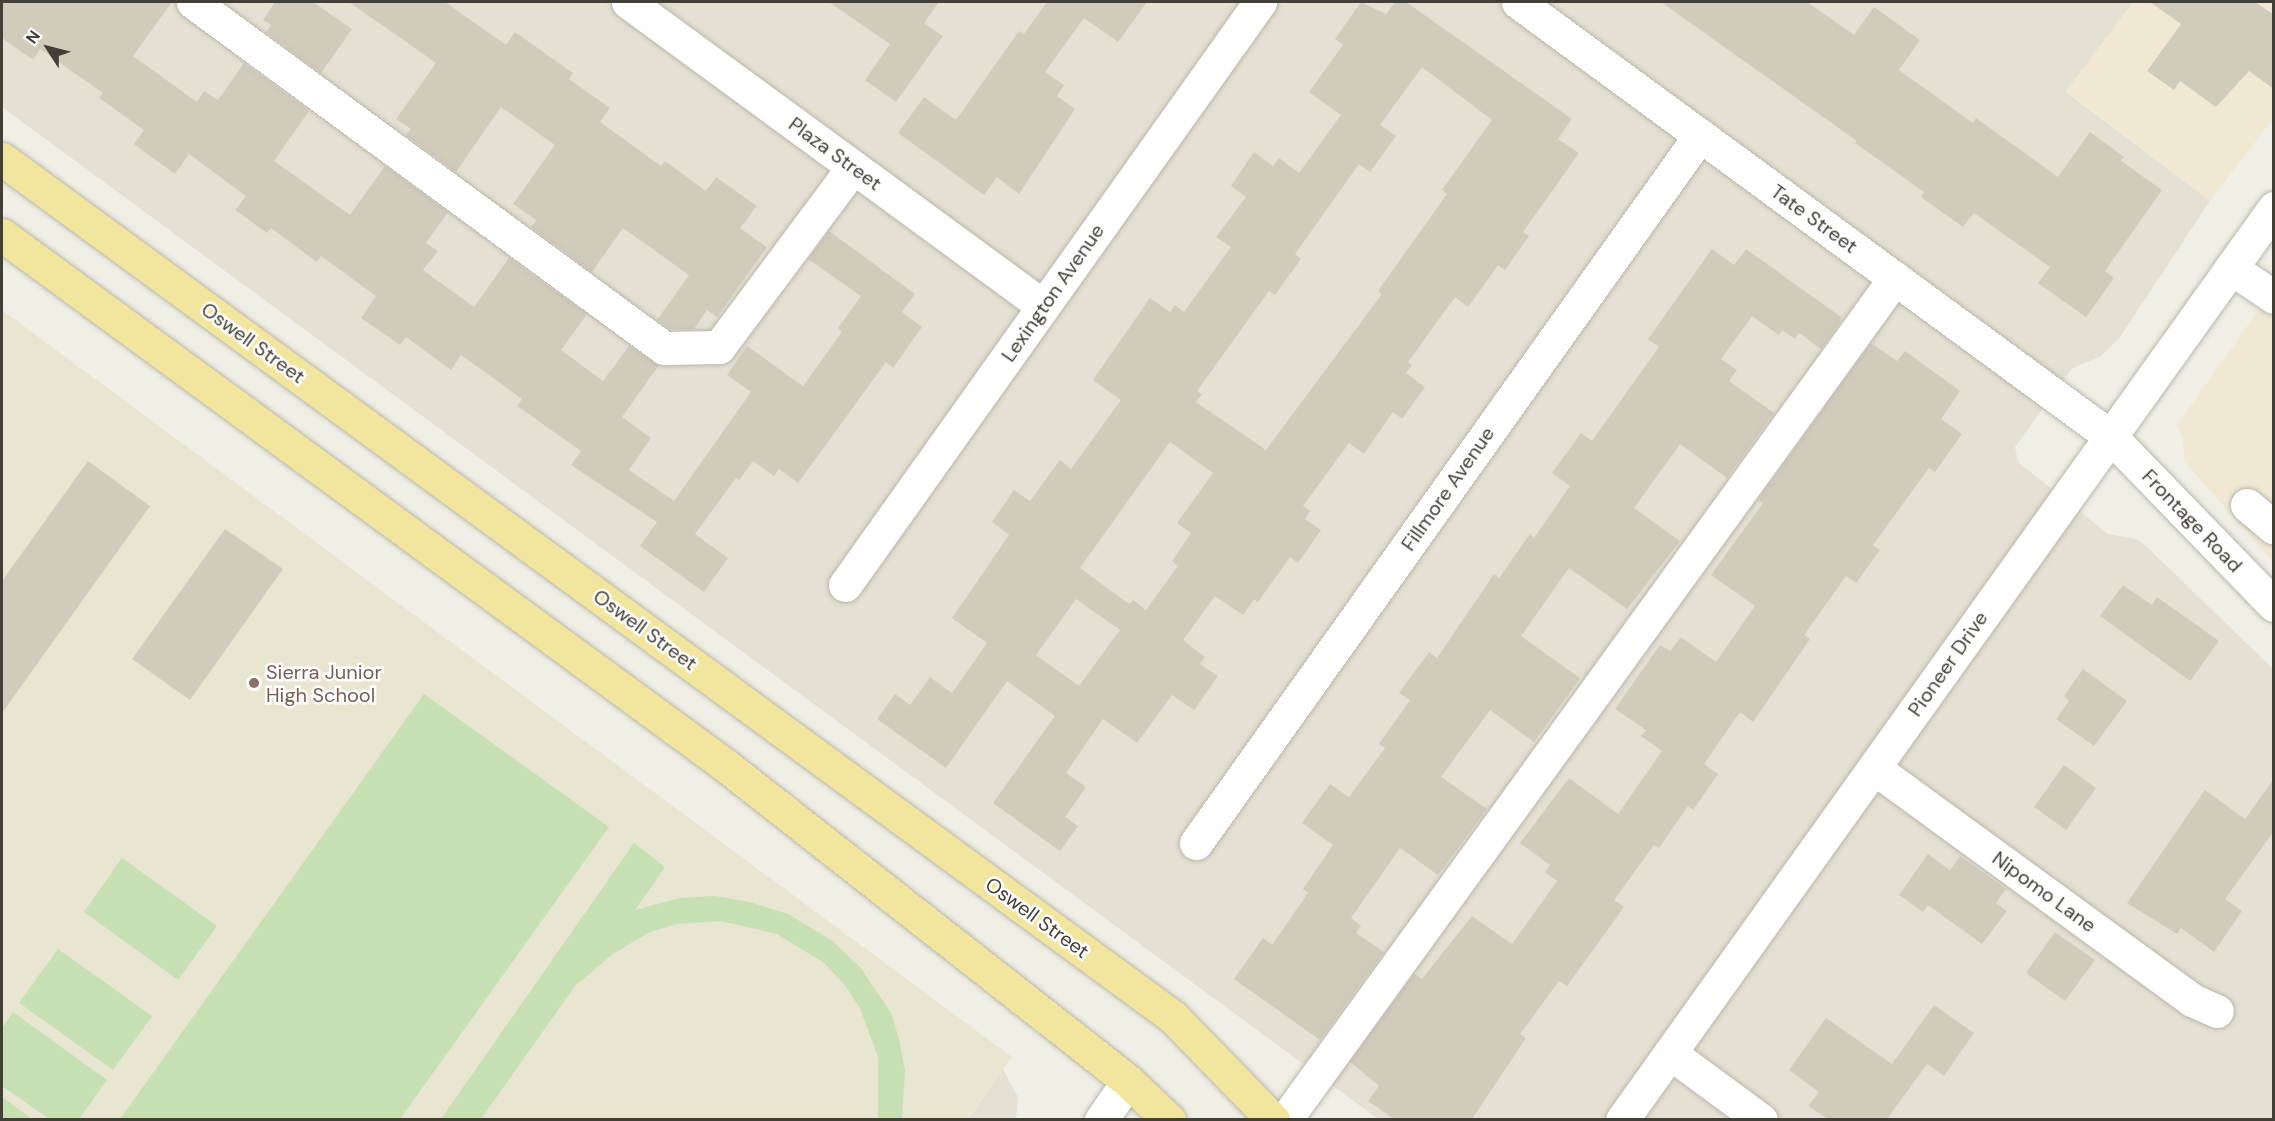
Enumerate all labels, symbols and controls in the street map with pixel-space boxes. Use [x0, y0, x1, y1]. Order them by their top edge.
north arrow [18, 18, 78, 78]
text: N [21, 26, 45, 48]
street label: Plaza Street [784, 112, 886, 196]
street label: Tate Street [1766, 180, 1862, 258]
street label: Lexington Avenue [997, 220, 1109, 366]
street label: Oswell Street [196, 297, 310, 389]
street label: Fillmore Avenue [1396, 422, 1500, 556]
street label: Frontage Road [2137, 465, 2247, 577]
street label: Oswell Street [588, 584, 702, 676]
street label: Pioneer Drive [1903, 607, 1993, 721]
place label: Sierra Junior High School [266, 660, 382, 707]
marker: Sierra Junior High School [247, 676, 261, 690]
street label: Nipomo Lane [1987, 846, 2101, 938]
street label: Oswell Street [980, 872, 1094, 964]

